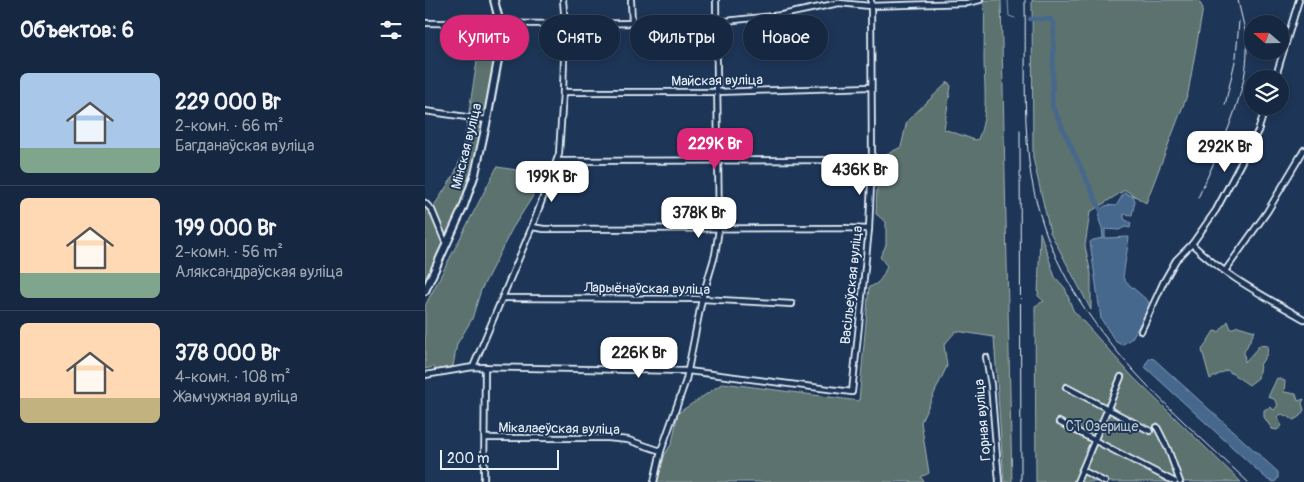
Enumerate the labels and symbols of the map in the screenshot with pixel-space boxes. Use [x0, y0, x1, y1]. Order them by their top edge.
north arrow [1244, 15, 1289, 60]
street label: Майская вуліца [671, 71, 763, 90]
street label: Мінская вуліца [448, 101, 485, 191]
pin: 229K Br [669, 128, 761, 170]
pin: 292K Br [1179, 130, 1271, 173]
pin: 436K Br [814, 154, 906, 196]
pin: 199K Br [506, 160, 598, 203]
pin: 378K Br [653, 196, 745, 239]
street label: Васільеўская вуліца [837, 225, 866, 345]
street label: Ларыёнаўская вуліца [583, 279, 710, 298]
pin: 226K Br [593, 336, 685, 379]
street label: Горная вуліца [970, 378, 995, 462]
park label: СТ Озерище [1065, 418, 1139, 435]
street label: Мікалаеўская вуліца [498, 419, 620, 438]
scale bar [440, 447, 559, 470]

